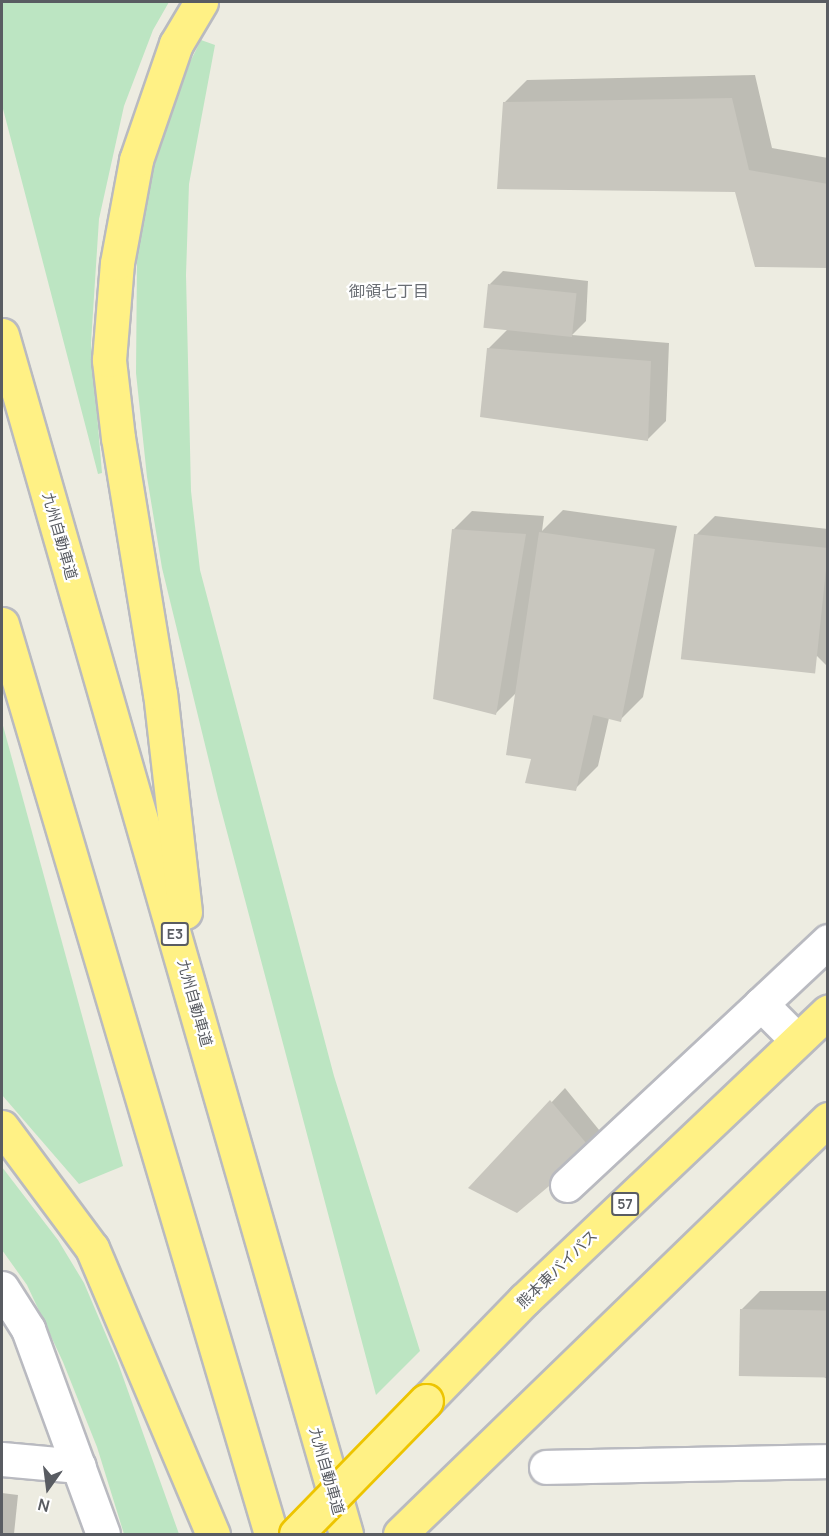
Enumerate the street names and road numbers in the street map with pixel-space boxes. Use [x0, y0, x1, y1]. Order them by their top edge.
street label: 九州自動車道 [39, 490, 81, 582]
road number: E3 [160, 923, 190, 945]
street label: 九州自動車道 [174, 957, 216, 1049]
road number: 57 [610, 1193, 640, 1215]
street label: 熊本東バイパス [513, 1226, 601, 1312]
street label: 九州自動車道 [306, 1425, 348, 1517]

